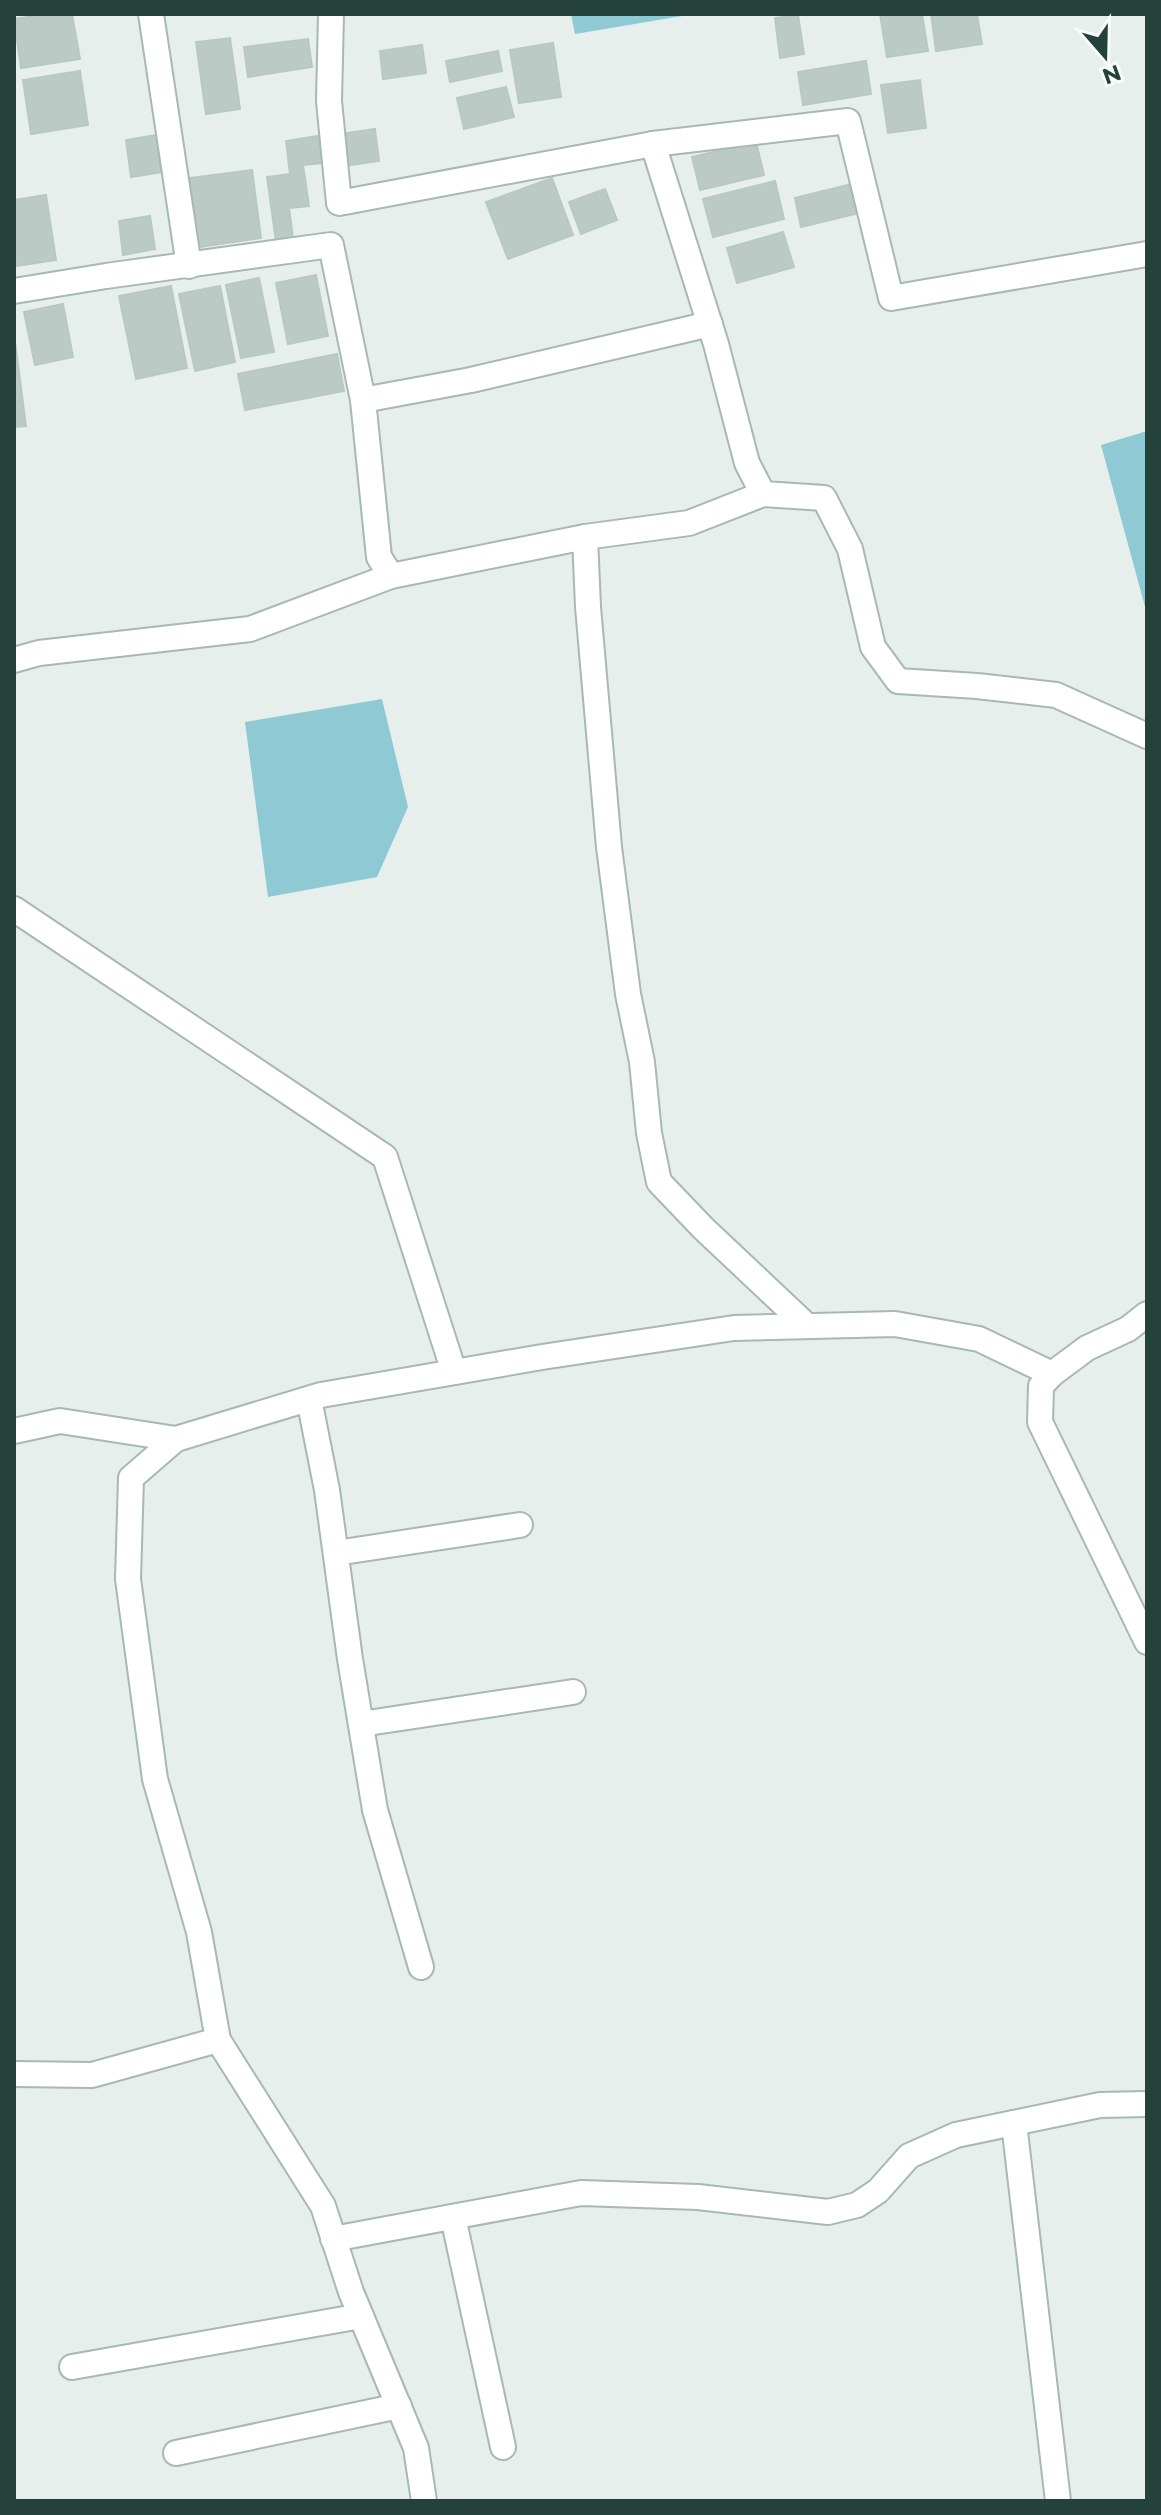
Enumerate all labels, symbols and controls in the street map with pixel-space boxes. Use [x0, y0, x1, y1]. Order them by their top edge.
north arrow [1065, 16, 1145, 96]
text: N [1099, 59, 1125, 90]

